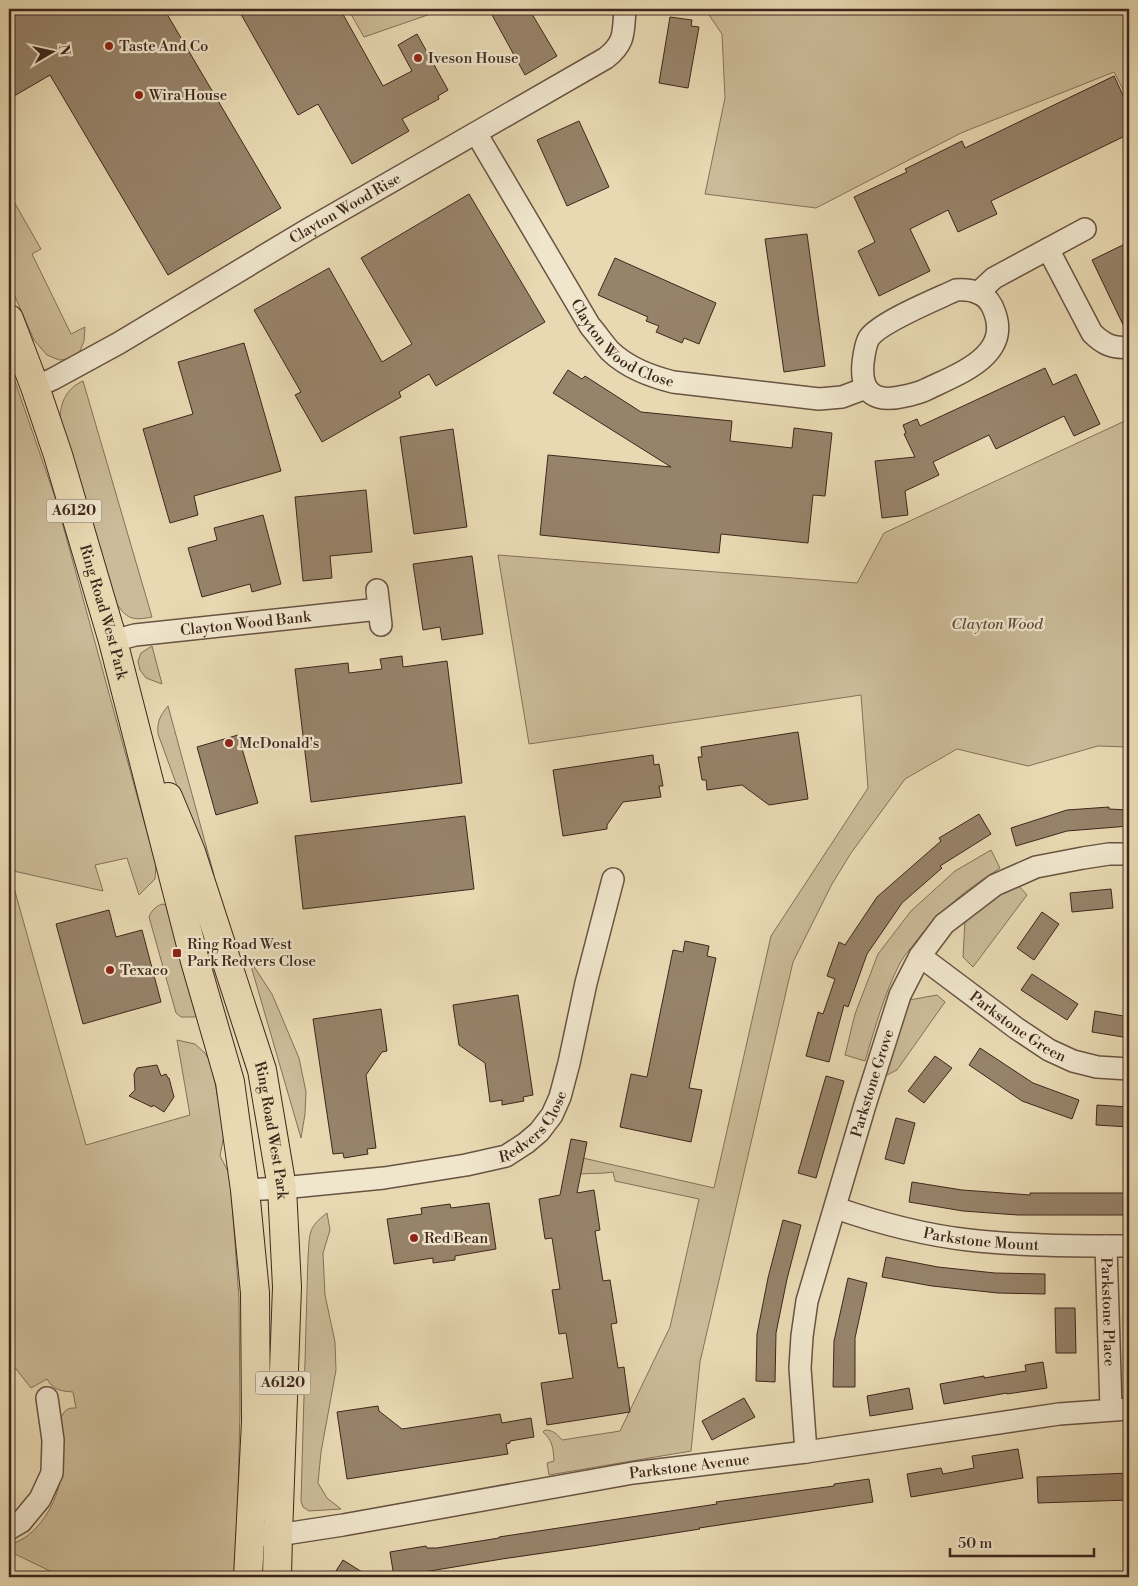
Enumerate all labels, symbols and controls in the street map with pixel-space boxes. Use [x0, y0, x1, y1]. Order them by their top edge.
north arrow [28, 28, 78, 78]
place label: Taste And Co [119, 37, 208, 56]
marker: Taste And Co [103, 40, 115, 52]
text: N [54, 43, 74, 57]
place label: Iveson House [428, 49, 519, 68]
marker: Iveson House [412, 52, 424, 64]
place label: Wira House [148, 86, 227, 105]
marker: Wira House [133, 89, 145, 101]
street label: Clayton Wood Rise [286, 169, 404, 248]
street label: Clayton Wood Close [567, 295, 676, 391]
road number: A6120 [46, 500, 102, 522]
street label: Ring Road West Park [75, 542, 132, 683]
street label: Clayton Wood Bank [179, 607, 313, 640]
park label: Clayton Wood [951, 615, 1043, 634]
place label: McDonald's [239, 734, 319, 753]
marker: McDonald's [223, 737, 235, 749]
place label: Ring Road West Park Redvers Close [187, 935, 316, 971]
marker: Ring Road West Park Redvers Close [171, 947, 183, 959]
place label: Texaco [120, 961, 168, 980]
marker: Texaco [104, 964, 116, 976]
street label: Parkstone Green [966, 987, 1069, 1066]
street label: Parkstone Grove [847, 1027, 898, 1139]
street label: Ring Road West Park [250, 1059, 292, 1201]
street label: Redvers Close [497, 1089, 571, 1167]
street label: Parkstone Mount [922, 1223, 1040, 1254]
place label: Red Bean [424, 1229, 488, 1248]
marker: Red Bean [408, 1232, 420, 1244]
street label: Parkstone Place [1097, 1257, 1119, 1367]
road number: A6120 [256, 1372, 310, 1395]
street label: Parkstone Avenue [628, 1449, 751, 1483]
scale bar [950, 1526, 1094, 1558]
text: 50 m [958, 1534, 992, 1553]

